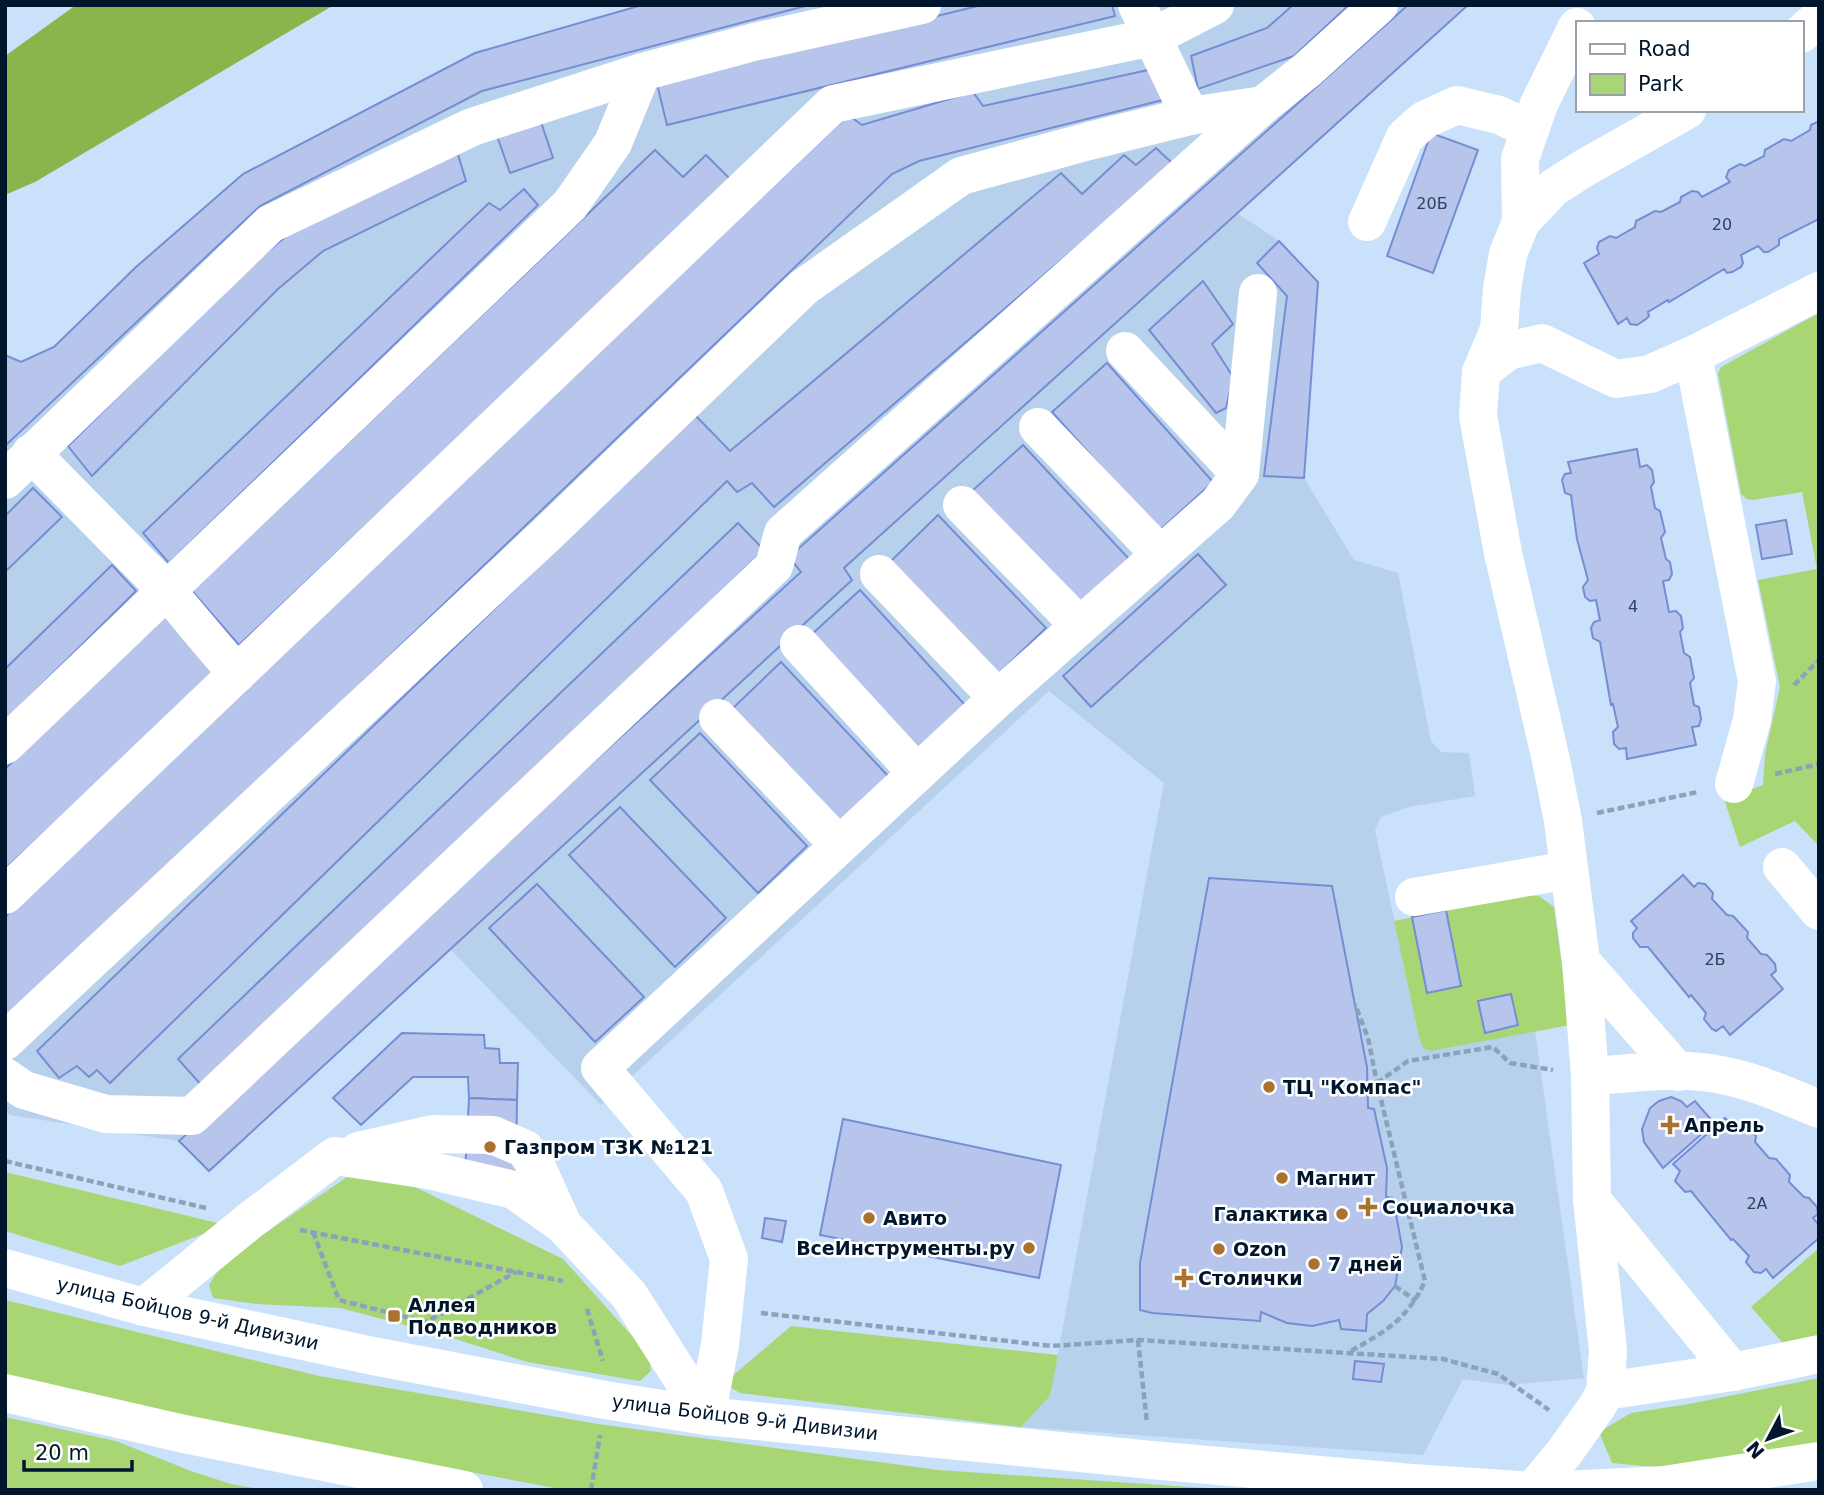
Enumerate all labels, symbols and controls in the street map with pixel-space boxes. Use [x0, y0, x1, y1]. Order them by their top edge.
legend [1576, 21, 1803, 112]
text: Road [1638, 37, 1691, 61]
text: Park [1638, 72, 1684, 96]
house number: 20Б [1416, 194, 1448, 213]
house number: 20 [1712, 215, 1732, 234]
house number: 4 [1628, 597, 1638, 616]
house number: 2Б [1704, 950, 1726, 969]
place label: ТЦ "Компас" [1283, 1076, 1421, 1098]
marker: ТЦ "Компас" [1261, 1079, 1277, 1095]
place label: Апрель [1684, 1114, 1764, 1136]
marker: Апрель [1662, 1117, 1678, 1133]
place label: Газпром ТЗК №121 [504, 1136, 713, 1158]
marker: Газпром ТЗК №121 [482, 1139, 498, 1155]
place label: Магнит [1296, 1167, 1375, 1189]
marker: Магнит [1274, 1170, 1290, 1186]
house number: 2А [1746, 1194, 1768, 1213]
place label: Социалочка [1382, 1196, 1515, 1218]
marker: Социалочка [1360, 1199, 1376, 1215]
place label: Галактика [1213, 1203, 1328, 1225]
marker: Галактика [1334, 1206, 1350, 1222]
place label: Авито [883, 1207, 947, 1229]
marker: Авито [861, 1210, 877, 1226]
place label: ВсеИнструменты.ру [796, 1237, 1016, 1259]
place label: Ozon [1233, 1238, 1287, 1260]
marker: ВсеИнструменты.ру [1021, 1240, 1037, 1256]
marker: Ozon [1211, 1241, 1227, 1257]
place label: 7 дней [1328, 1253, 1403, 1275]
marker: 7 дней [1306, 1256, 1322, 1272]
place label: Столички [1198, 1267, 1303, 1289]
marker: Столички [1176, 1270, 1192, 1286]
street label: улица Бойцов 9-й Дивизии [55, 1272, 321, 1354]
place label: Аллея Подводников [408, 1294, 557, 1338]
marker: Аллея Подводников [386, 1308, 402, 1324]
street label: улица Бойцов 9-й Дивизии [611, 1390, 879, 1444]
north arrow [1733, 1404, 1803, 1474]
scale bar [24, 1428, 133, 1472]
text: N [1742, 1437, 1769, 1463]
text: 20 m [35, 1441, 89, 1465]

